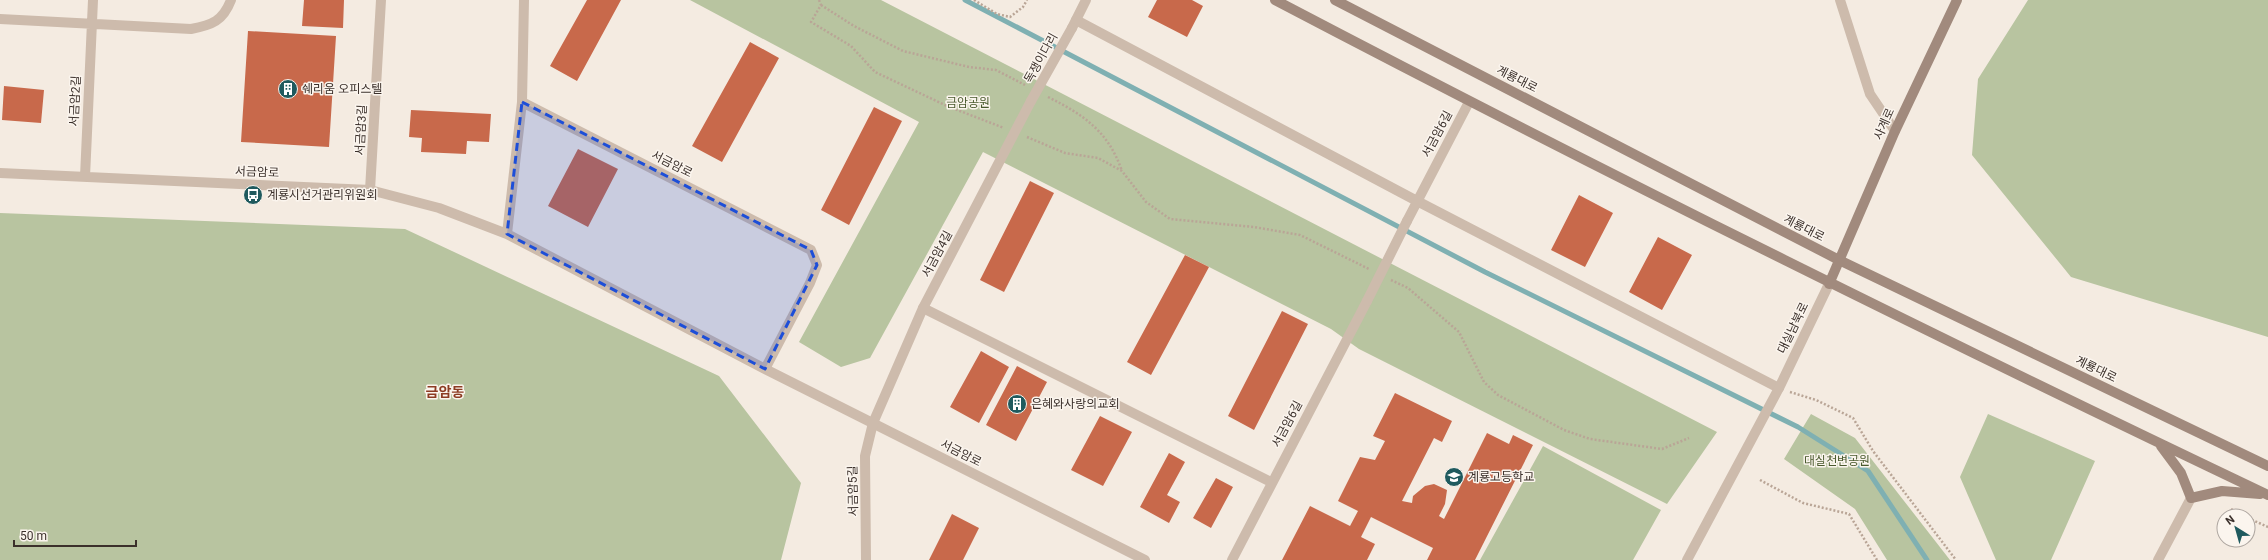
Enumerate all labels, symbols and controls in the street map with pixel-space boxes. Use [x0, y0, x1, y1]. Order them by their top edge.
street label: 독쟁이다리 [1021, 30, 1061, 86]
street label: 계룡대로 [1494, 63, 1540, 95]
street label: 서금암2길 [67, 75, 83, 127]
building icon: 쉐리움 오피스텔 [277, 78, 299, 100]
place label: 쉐리움 오피스텔 [302, 82, 382, 96]
park label: 금암공원 [946, 96, 990, 110]
street label: 서금암3길 [353, 104, 369, 156]
street label: 사계로 [1871, 106, 1897, 142]
street label: 서금암6길 [1419, 108, 1455, 160]
street label: 서금암로 [649, 148, 695, 180]
street label: 서금암로 [235, 164, 279, 180]
bus stop icon: 계룡시선거관리위원회 [242, 184, 264, 206]
place label: 계룡시선거관리위원회 [267, 188, 377, 202]
street label: 계룡대로 [1781, 212, 1827, 244]
street label: 서금암4길 [919, 228, 955, 280]
street label: 대실남북로 [1775, 300, 1811, 356]
street label: 계룡대로 [2073, 353, 2119, 385]
district label: 금암동 [426, 384, 464, 400]
building icon: 은혜와사랑의교회 [1006, 393, 1028, 415]
place label: 은혜와사랑의교회 [1031, 397, 1119, 411]
street label: 서금암6길 [1269, 398, 1305, 450]
street label: 서금암로 [938, 437, 984, 469]
park label: 대실천변공원 [1804, 454, 1870, 468]
street label: 서금암5길 [846, 465, 860, 517]
school or university icon: 계룡고등학교 [1443, 466, 1465, 488]
place label: 계룡고등학교 [1468, 470, 1534, 484]
north arrow [2216, 508, 2256, 548]
text: N [2223, 513, 2237, 528]
scale bar [14, 522, 136, 548]
text: 50 m [20, 529, 47, 543]

